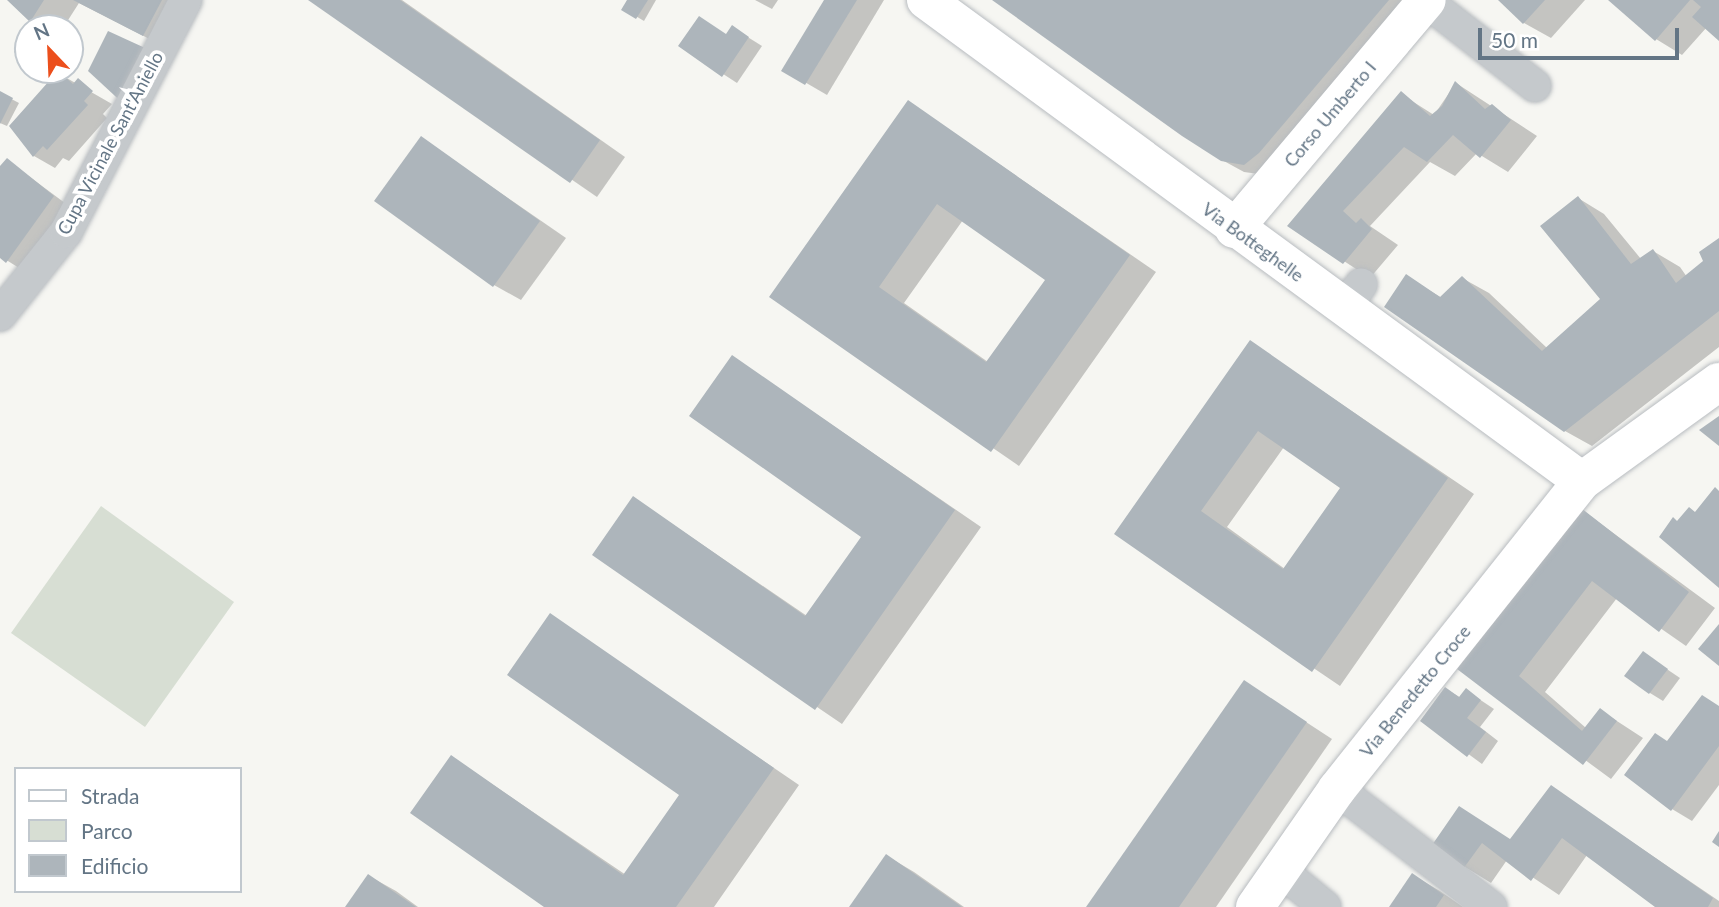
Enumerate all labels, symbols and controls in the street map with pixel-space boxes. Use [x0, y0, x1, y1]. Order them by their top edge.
north arrow [14, 14, 84, 84]
scale bar [1481, 14, 1682, 58]
text: N [30, 18, 53, 44]
text: 50 m [1491, 27, 1538, 52]
street label: Cupa Vicinale Sant'Aniello [52, 48, 168, 238]
street label: Corso Umberto I [1280, 57, 1380, 171]
street label: Via Botteghelle [1198, 198, 1308, 286]
street label: Via Benedetto Croce [1355, 621, 1475, 761]
legend [14, 767, 242, 893]
text: Strada [81, 783, 140, 808]
text: Parco [81, 818, 133, 843]
text: Edificio [81, 853, 148, 878]

